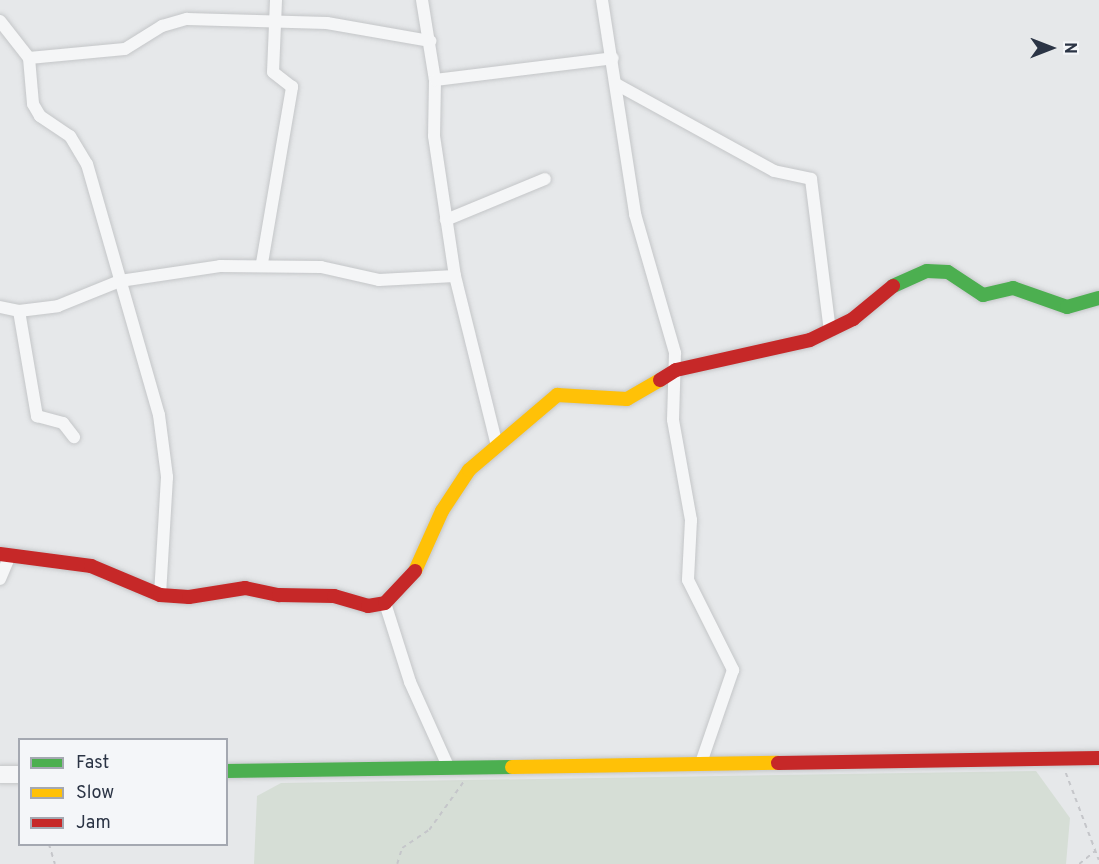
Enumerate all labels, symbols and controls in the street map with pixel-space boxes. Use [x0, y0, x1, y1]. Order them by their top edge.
north arrow [1021, 18, 1081, 78]
text: N [1059, 42, 1079, 54]
legend [18, 738, 228, 846]
text: Fast [76, 752, 109, 775]
text: Slow [76, 782, 114, 805]
text: Jam [76, 812, 111, 835]

